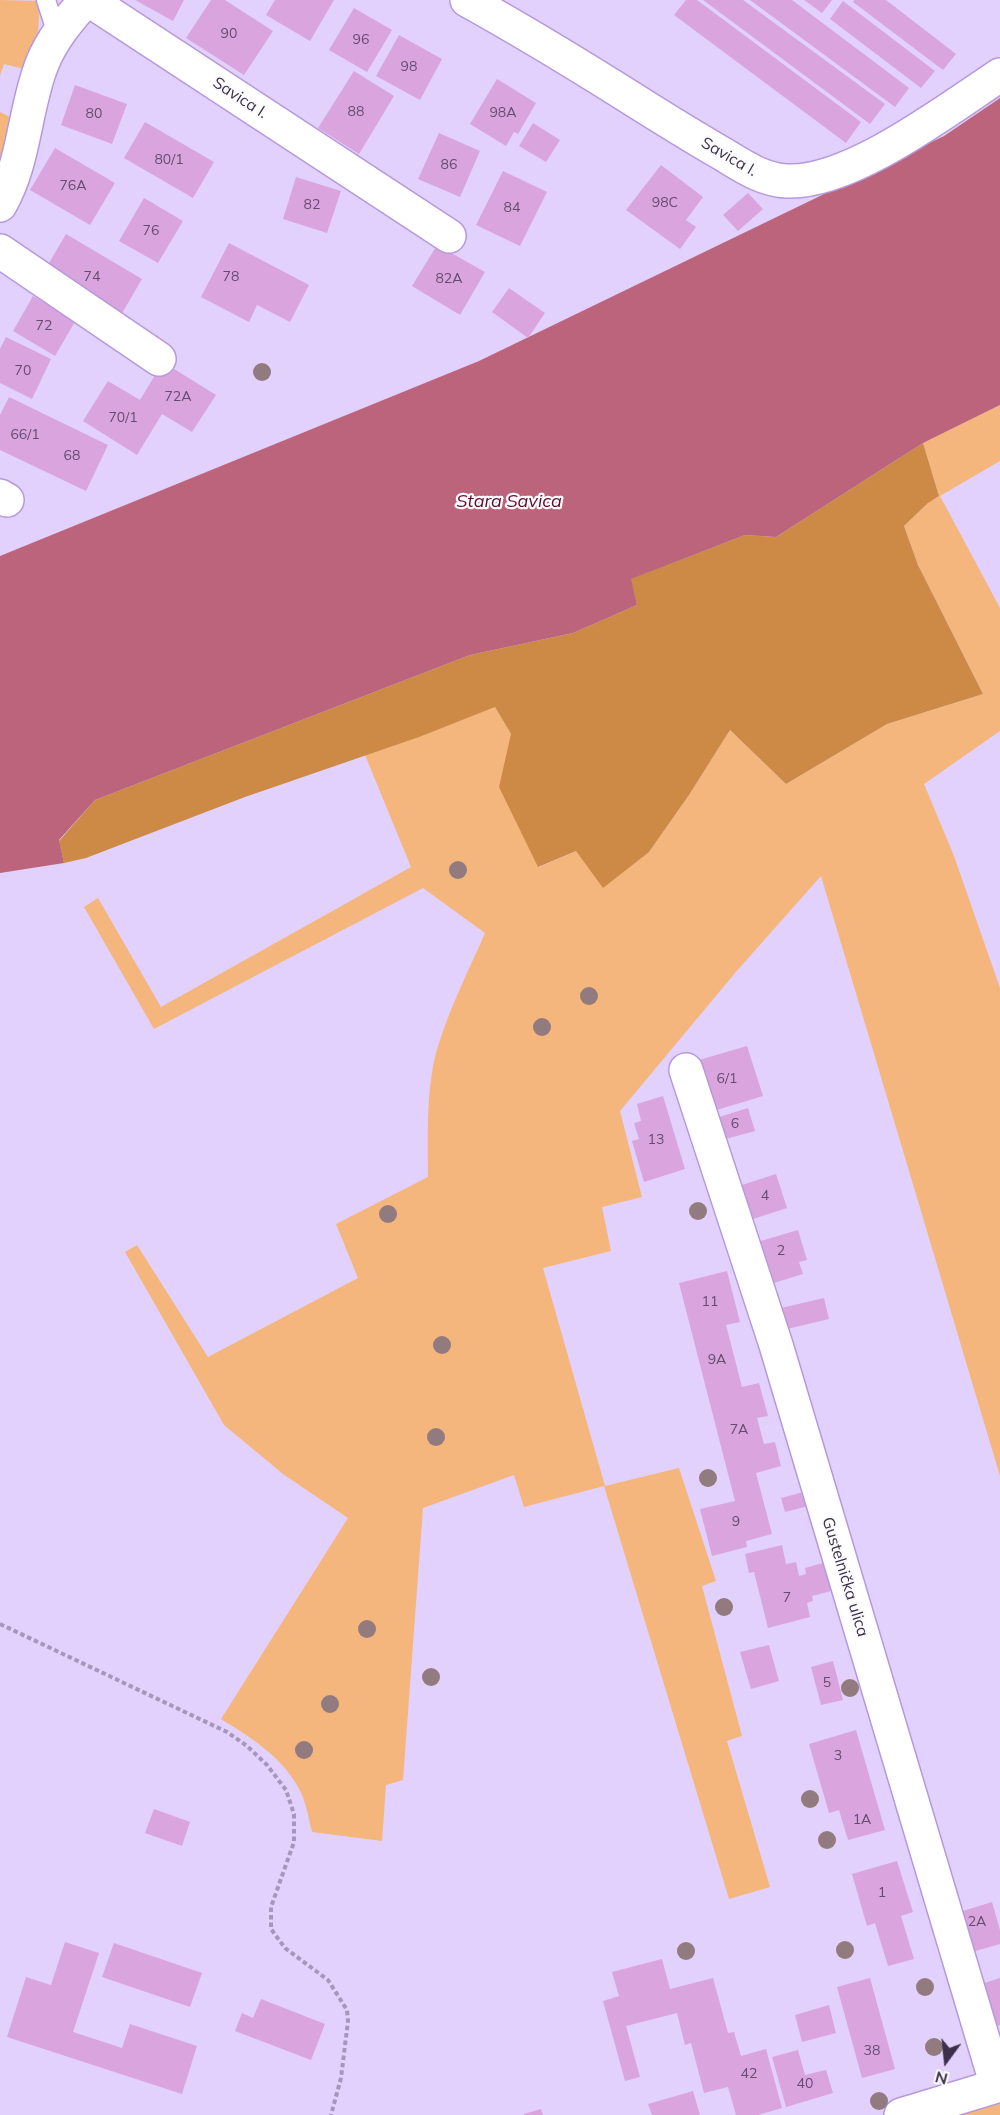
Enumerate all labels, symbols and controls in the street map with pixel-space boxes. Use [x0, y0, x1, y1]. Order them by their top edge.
house number: 90 [221, 26, 237, 42]
house number: 96 [353, 32, 369, 48]
house number: 98 [401, 59, 417, 75]
street label: Savica I. [209, 73, 271, 123]
house number: 88 [348, 104, 364, 120]
house number: 98A [489, 105, 517, 121]
house number: 80 [86, 106, 102, 122]
street label: Savica I. [698, 133, 760, 181]
house number: 80/1 [154, 152, 184, 168]
house number: 86 [441, 157, 457, 173]
house number: 76A [59, 178, 87, 194]
house number: 98C [652, 195, 678, 211]
house number: 82 [304, 197, 320, 213]
house number: 84 [504, 200, 520, 216]
house number: 76 [143, 223, 159, 239]
house number: 74 [84, 269, 100, 285]
house number: 78 [223, 269, 239, 285]
house number: 82A [435, 271, 463, 287]
house number: 72 [36, 318, 52, 334]
house number: 70 [15, 363, 31, 379]
house number: 72A [164, 389, 192, 405]
house number: 70/1 [108, 410, 138, 426]
house number: 66/1 [10, 427, 40, 443]
house number: 68 [64, 448, 80, 464]
water label: Stara Savica [456, 491, 562, 513]
house number: 6/1 [717, 1071, 737, 1087]
house number: 6 [731, 1116, 739, 1132]
house number: 13 [648, 1132, 664, 1148]
house number: 4 [761, 1188, 769, 1204]
house number: 2 [777, 1243, 785, 1259]
house number: 11 [702, 1294, 718, 1310]
house number: 9A [708, 1352, 726, 1368]
house number: 7A [730, 1422, 748, 1438]
house number: 9 [732, 1514, 740, 1530]
street label: Gustelnička ulica [818, 1515, 872, 1639]
house number: 7 [783, 1590, 791, 1606]
house number: 5 [823, 1675, 831, 1691]
house number: 3 [834, 1748, 842, 1764]
house number: 1A [853, 1812, 871, 1828]
house number: 1 [878, 1885, 886, 1901]
house number: 2A [968, 1914, 986, 1930]
north arrow [916, 2031, 976, 2091]
house number: 38 [864, 2043, 880, 2059]
house number: 42 [741, 2066, 757, 2082]
text: N [933, 2067, 950, 2090]
house number: 40 [797, 2076, 813, 2092]

